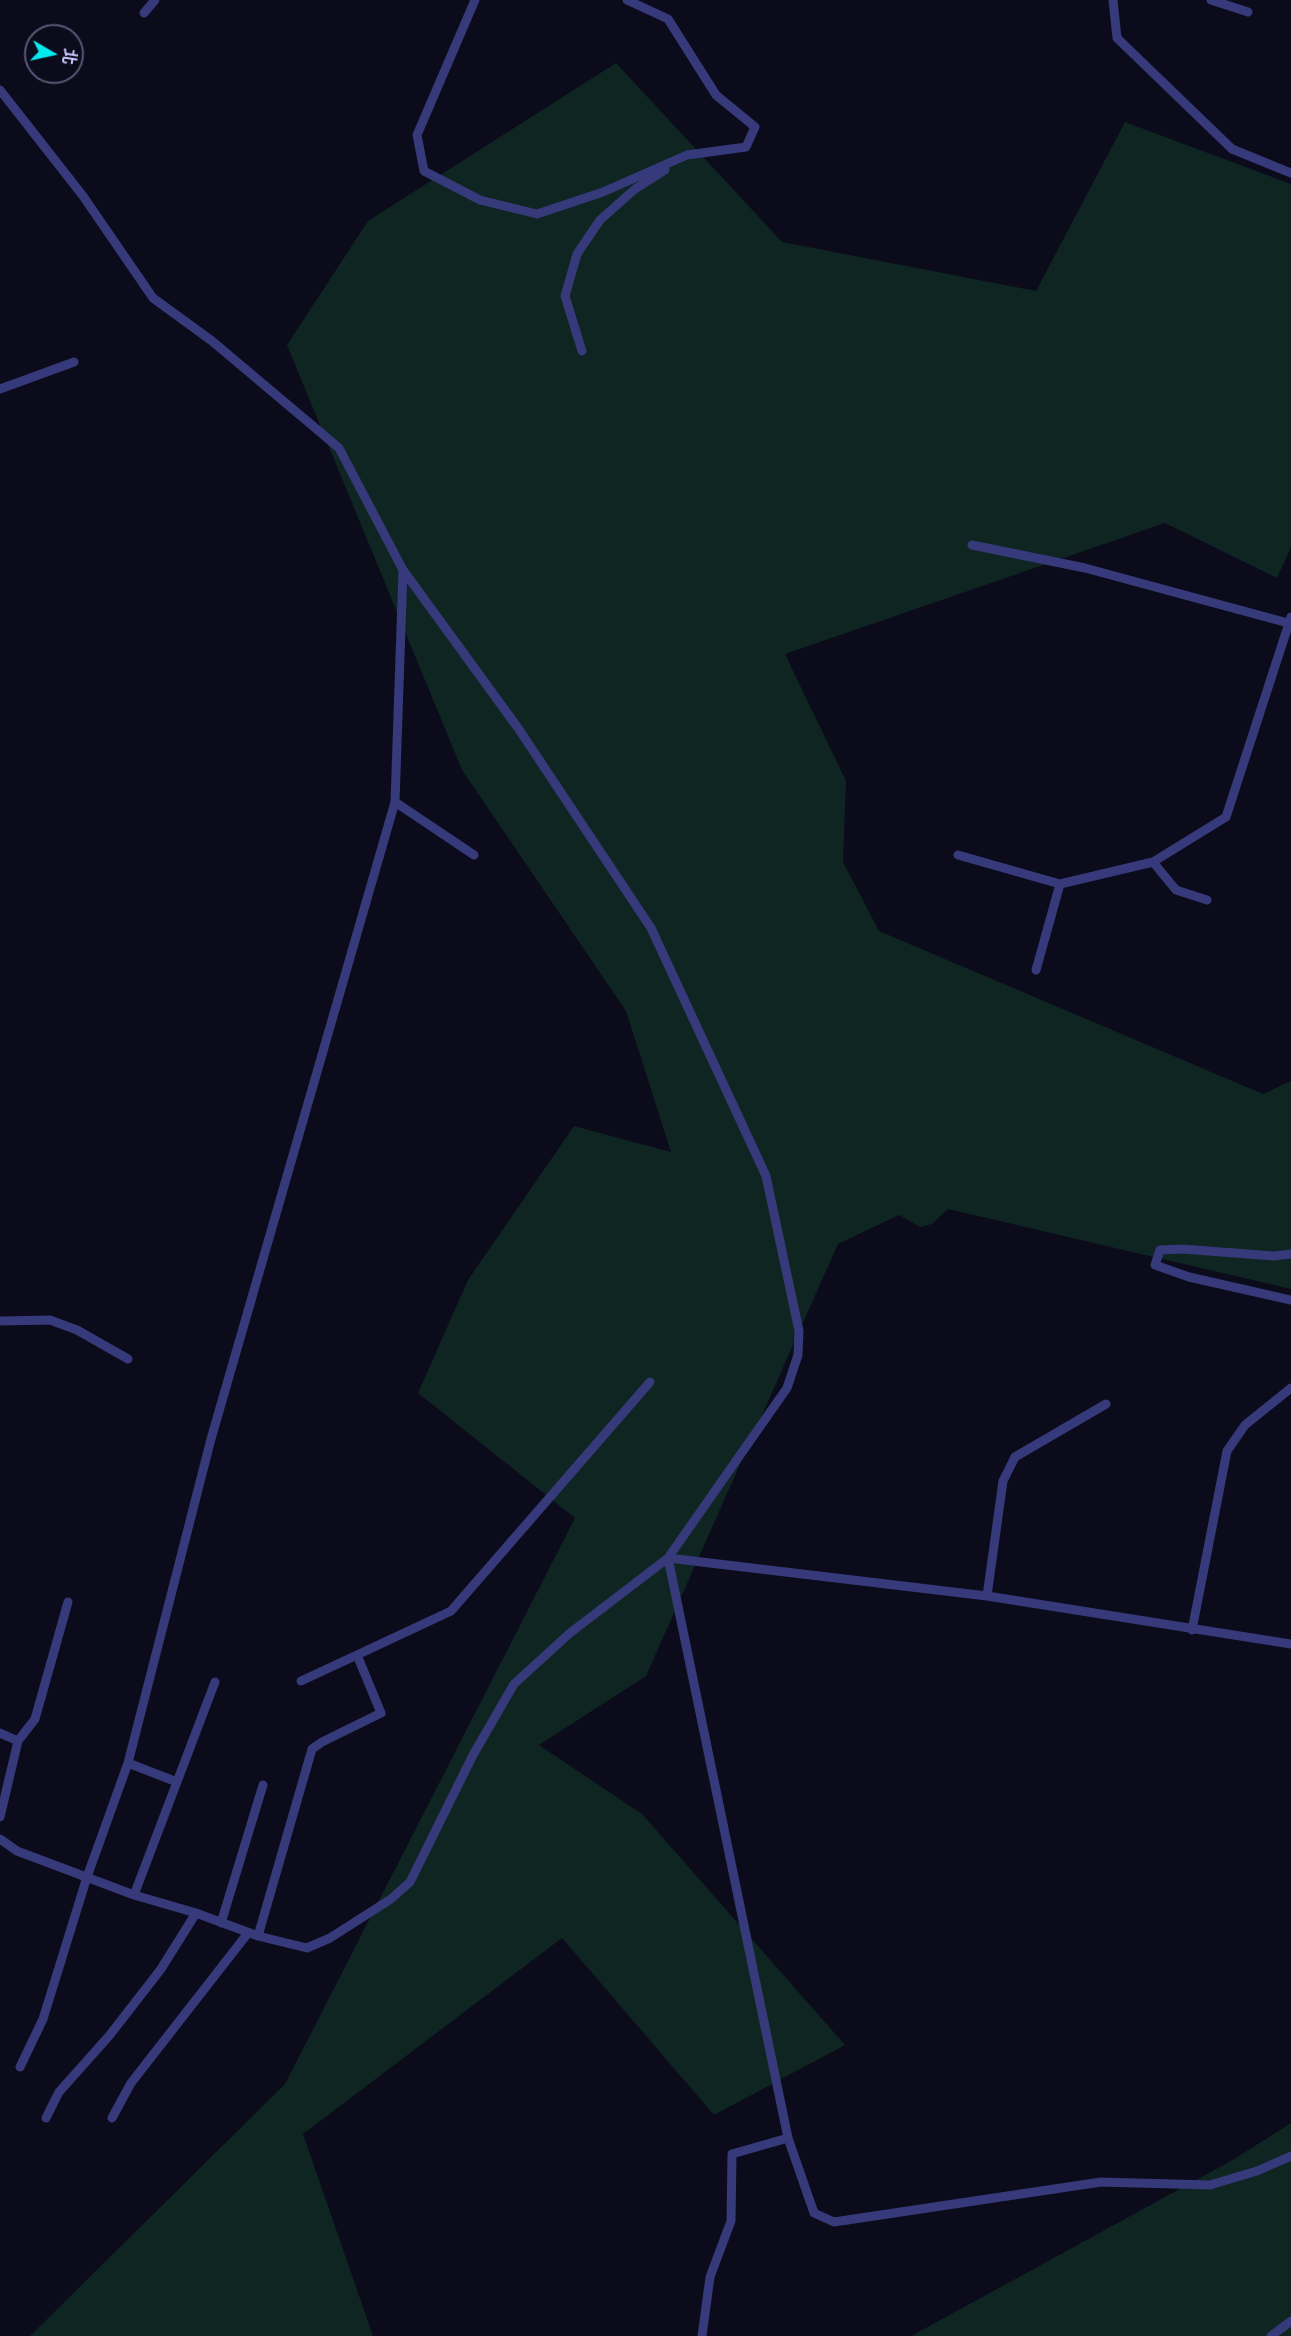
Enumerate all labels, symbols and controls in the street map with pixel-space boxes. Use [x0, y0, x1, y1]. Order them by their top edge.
north arrow [24, 24, 84, 84]
text: 北 [59, 47, 81, 66]

